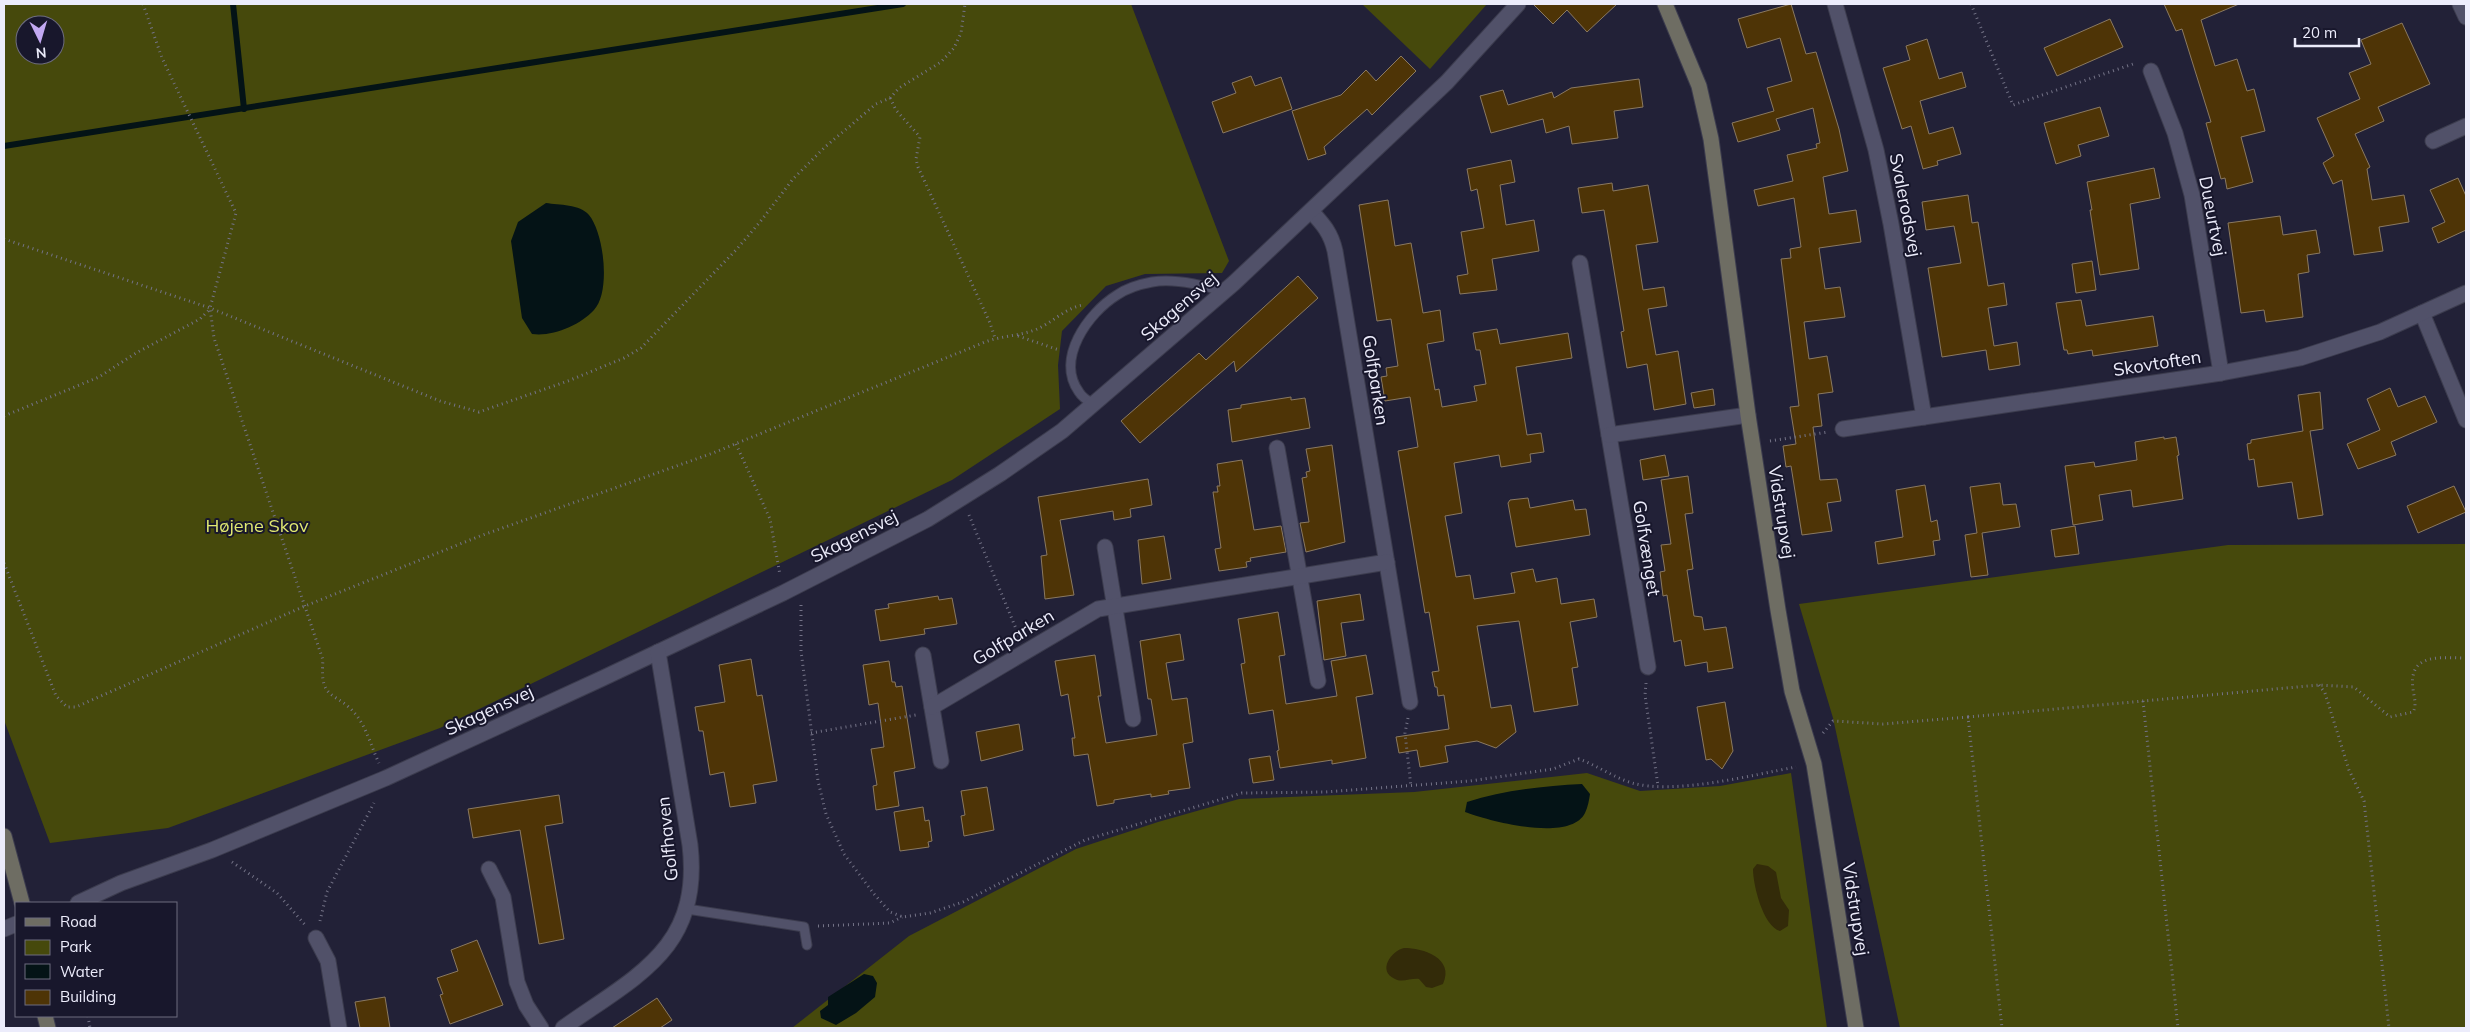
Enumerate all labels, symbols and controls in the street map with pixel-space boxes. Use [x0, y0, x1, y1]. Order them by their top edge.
north arrow [15, 15, 65, 65]
scale bar [2295, 15, 2359, 47]
text: 20 m [2302, 23, 2337, 42]
text: N [35, 44, 47, 62]
street label: Svalerodsvej [1885, 151, 1927, 259]
street label: Dueurtvej [2194, 174, 2232, 258]
street label: Skagensvej [1136, 266, 1222, 346]
street label: Golfparken [1357, 333, 1395, 427]
street label: Skovtoften [2111, 345, 2203, 381]
street label: Vidstrupvej [1763, 464, 1801, 560]
street label: Golfvænget [1628, 499, 1666, 597]
street label: Skagensvej [807, 504, 901, 568]
park label: Højene Skov [205, 514, 309, 537]
street label: Golfparken [968, 604, 1058, 670]
street label: Skagensvej [441, 680, 537, 740]
street label: Golfhaven [651, 796, 683, 882]
street label: Vidstrupvej [1837, 861, 1875, 957]
legend [15, 902, 178, 1017]
text: Road [60, 912, 97, 931]
text: Park [60, 937, 92, 956]
text: Water [60, 962, 104, 981]
text: Building [60, 987, 116, 1006]

